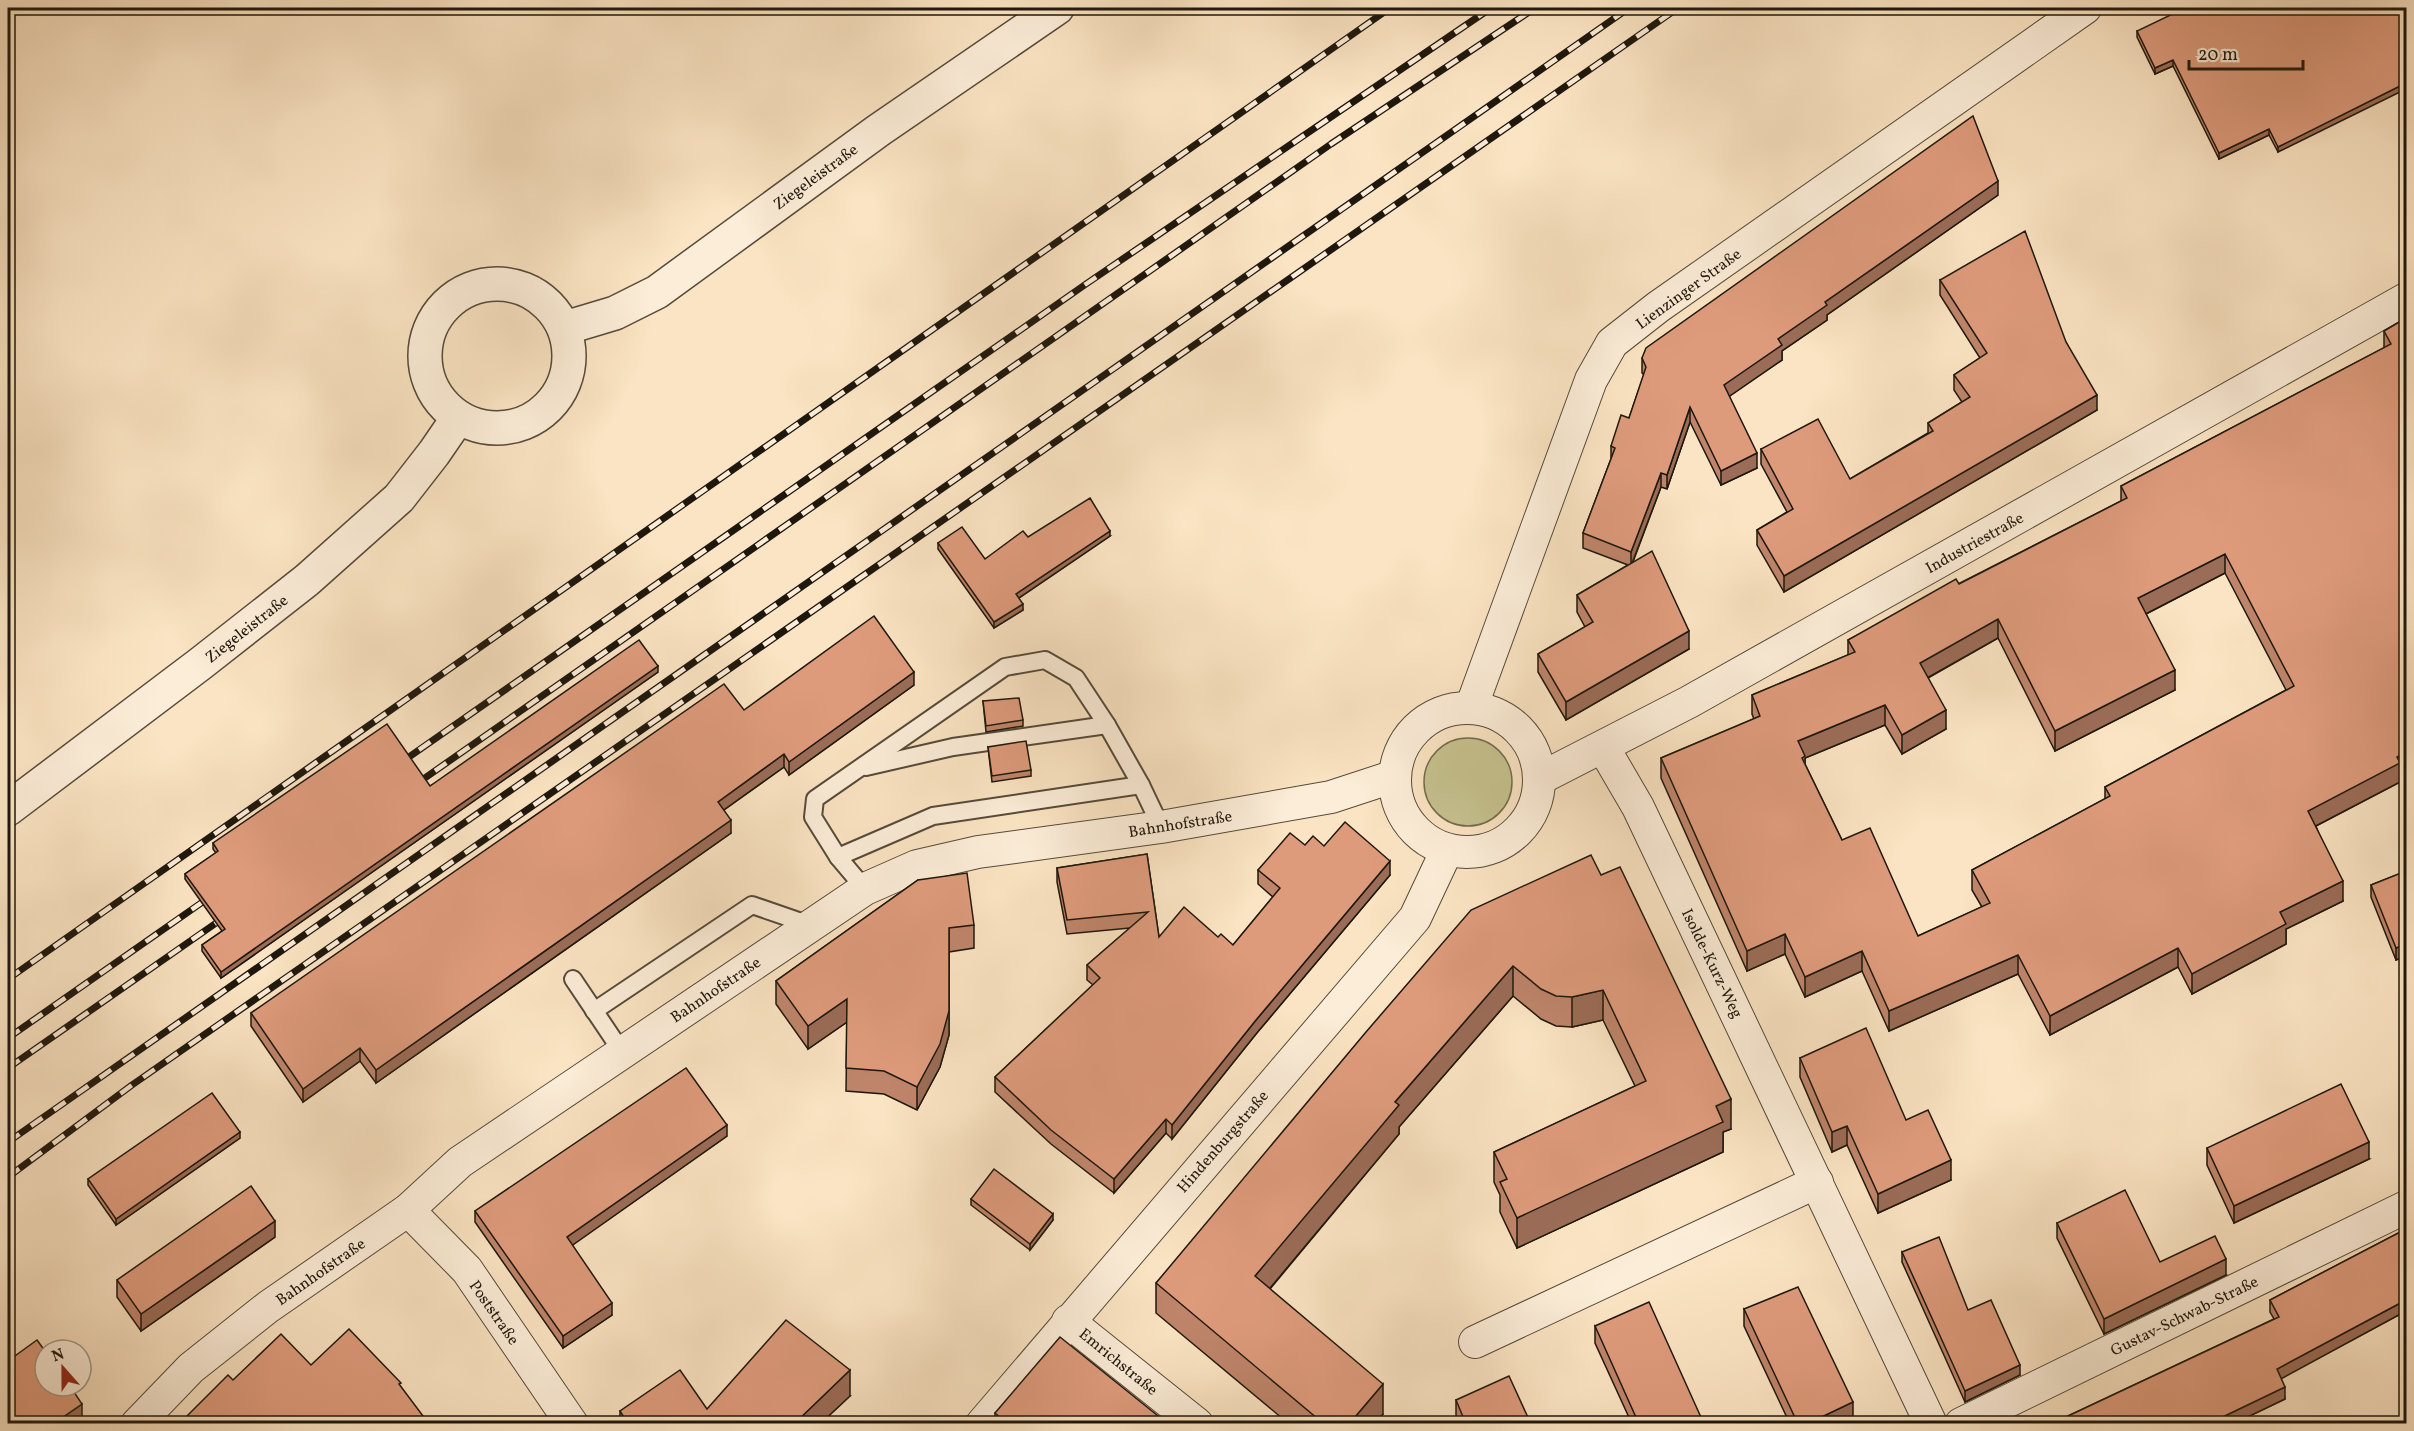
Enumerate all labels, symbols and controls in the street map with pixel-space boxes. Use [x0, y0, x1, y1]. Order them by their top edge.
scale bar [2189, 33, 2303, 71]
text: 20 m [2198, 43, 2238, 68]
street label: Ziegeleistraße [769, 139, 863, 216]
street label: Lienzinger Straße [1632, 244, 1746, 335]
street label: Industriestraße [1922, 508, 2028, 580]
street label: Ziegeleistraße [201, 590, 293, 669]
street label: Bahnhofstraße [1127, 806, 1234, 844]
street label: Isolde-Kurz-Weg [1675, 905, 1747, 1022]
street label: Bahnhofstraße [667, 952, 766, 1029]
street label: Hindenburgstraße [1173, 1086, 1274, 1198]
street label: Bahnhofstraße [272, 1234, 370, 1312]
street label: Gustav-Schwab-Straße [2107, 1271, 2262, 1362]
street label: Poststraße [463, 1276, 524, 1350]
street label: Emrichstraße [1074, 1324, 1162, 1401]
north arrow [33, 1338, 93, 1398]
text: N [49, 1343, 68, 1368]

